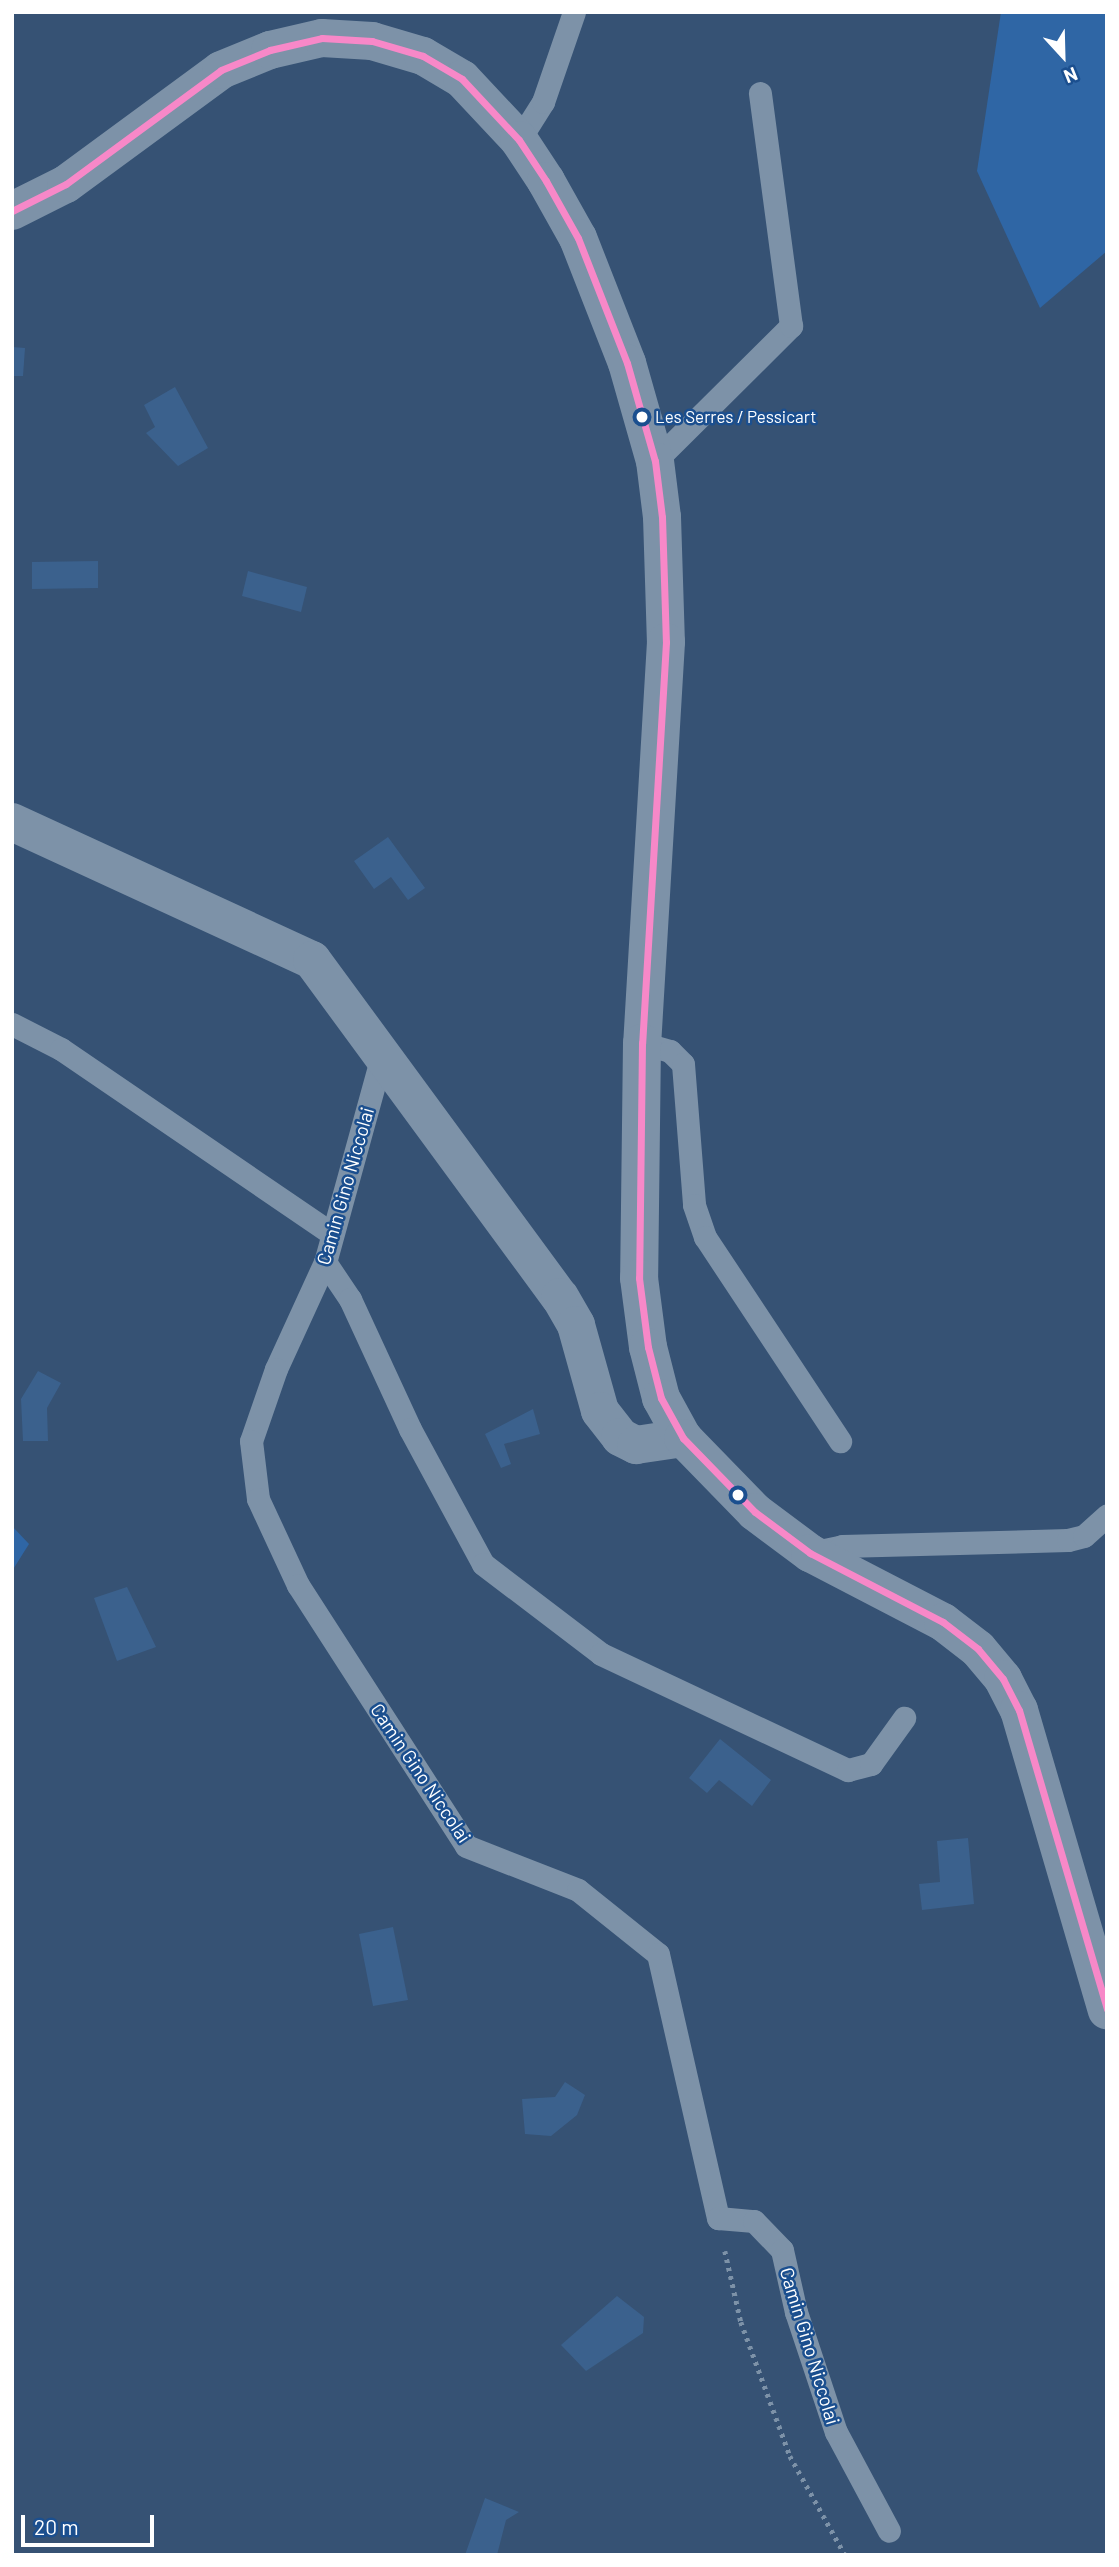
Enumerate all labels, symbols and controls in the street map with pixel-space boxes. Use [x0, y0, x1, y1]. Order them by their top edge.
north arrow [1028, 21, 1098, 91]
text: N [1061, 63, 1081, 89]
place label: Les Serres / Pessicart [655, 407, 816, 427]
marker: Les Serres / Pessicart [635, 410, 649, 424]
street label: Camin Gino Niccolai [312, 1104, 378, 1268]
unlabelled marker [731, 1488, 745, 1502]
street label: Camin Gino Niccolai [366, 1699, 476, 1847]
street label: Camin Gino Niccolai [775, 2265, 845, 2427]
scale bar [24, 2500, 158, 2544]
text: 20 m [34, 2514, 79, 2539]

